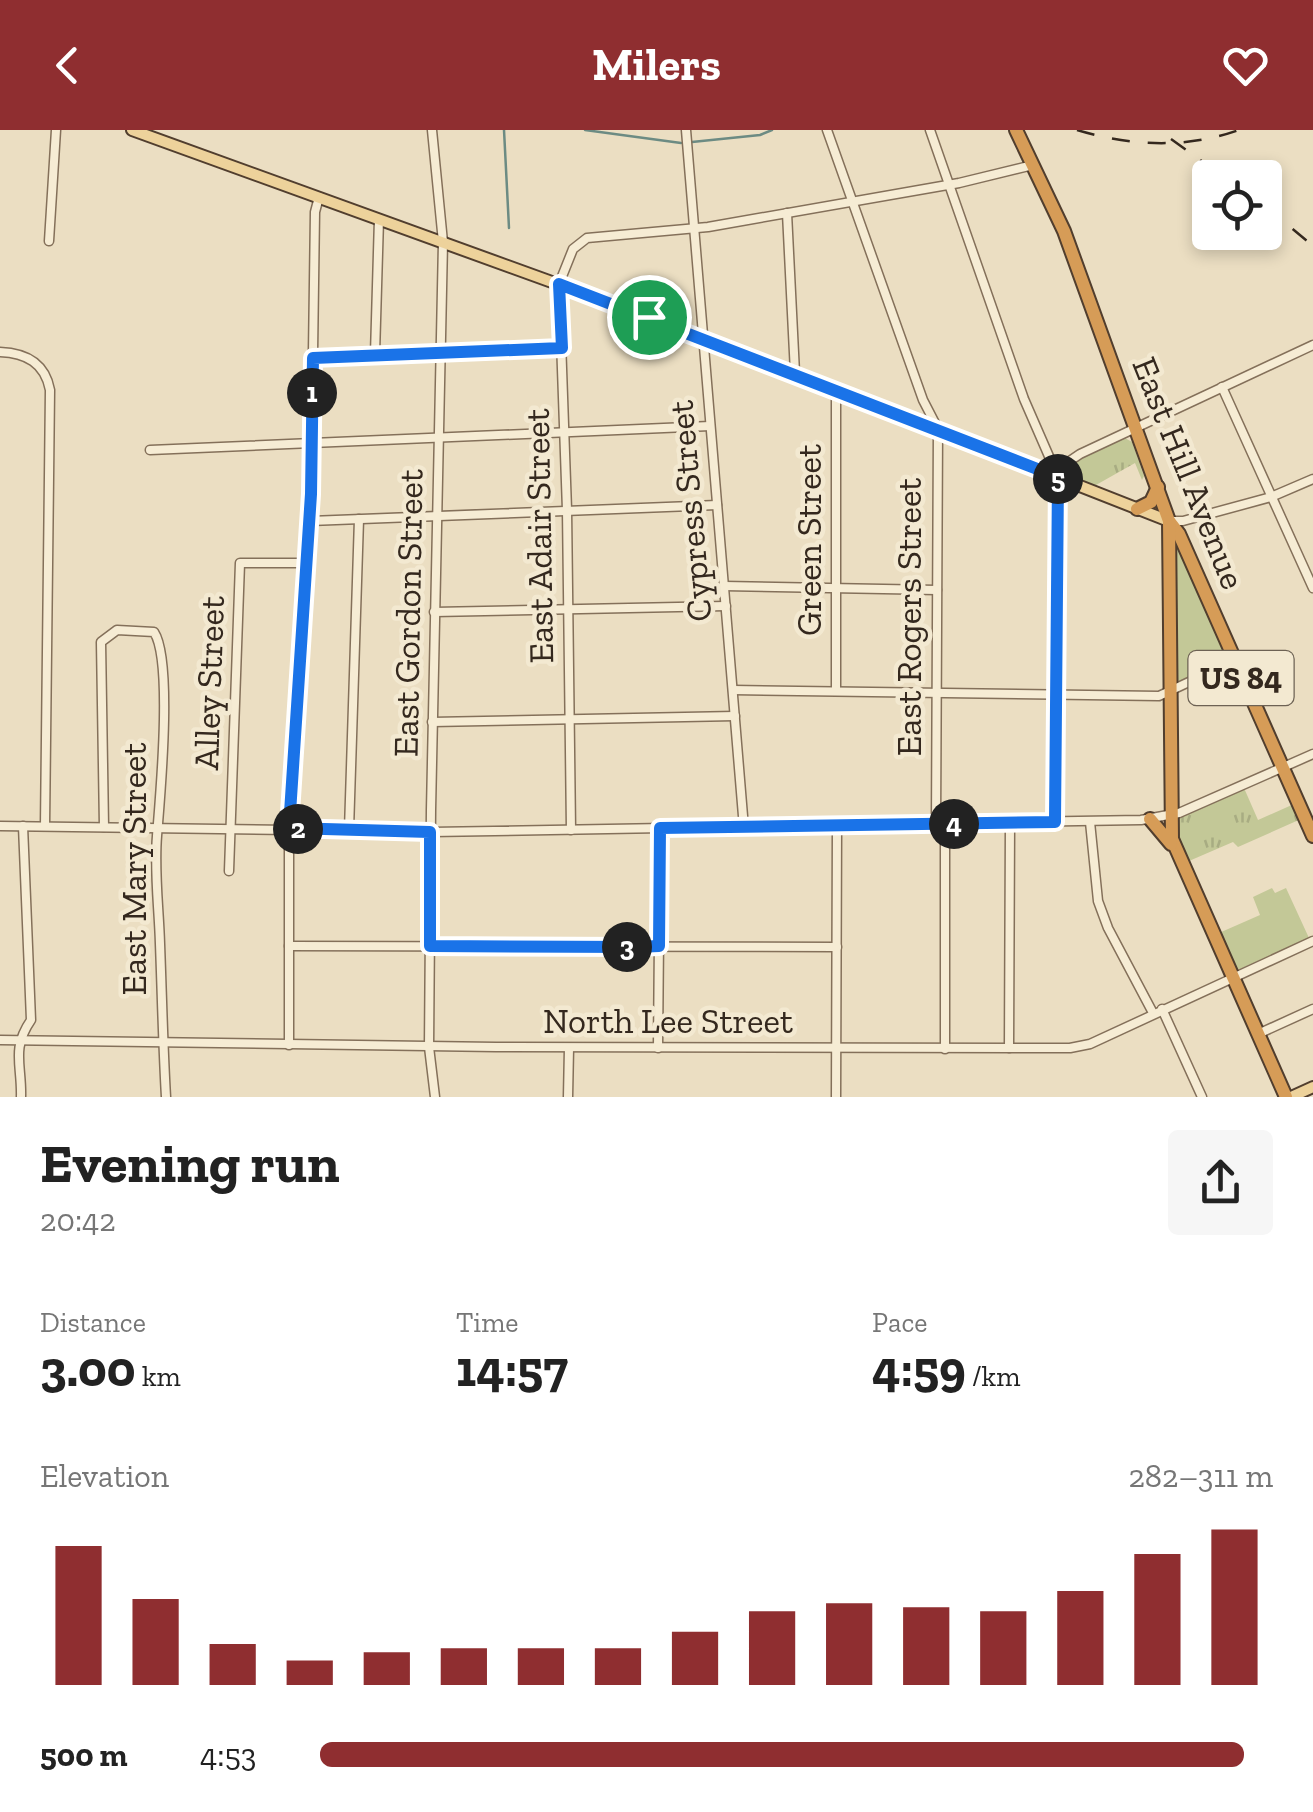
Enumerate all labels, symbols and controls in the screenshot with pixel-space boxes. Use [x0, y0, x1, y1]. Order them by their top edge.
icon: back [40, 38, 95, 93]
text: Milers [592, 38, 721, 92]
icon: heart [1218, 38, 1273, 93]
map controls [1192, 160, 1282, 250]
button: locate [1192, 160, 1282, 250]
pin [607, 275, 692, 360]
icon: arrive [622, 290, 677, 345]
street label: East Hill Avenue [1123, 351, 1255, 595]
pin: 1 [287, 368, 337, 418]
text: 1 [306, 376, 318, 409]
street label: Cypress Street [659, 399, 721, 623]
street label: East Adair Street [516, 408, 562, 664]
street label: Green Street [788, 444, 830, 636]
pin: 5 [1033, 454, 1083, 504]
text: 5 [1051, 462, 1065, 495]
street label: East Gordon Street [384, 469, 432, 757]
street label: East Rogers Street [888, 478, 930, 756]
street label: Alley Street [185, 595, 233, 771]
road number: US 84 [1188, 651, 1294, 705]
street label: East Mary Street [113, 742, 155, 996]
pin: 4 [929, 799, 979, 849]
pin: 2 [273, 804, 323, 854]
text: 4 [946, 807, 962, 840]
text: 2 [290, 812, 306, 845]
pin: 3 [602, 922, 652, 972]
text: 3 [620, 930, 634, 963]
street label: North Lee Street [543, 1000, 793, 1042]
text: Evening run [40, 1130, 340, 1196]
button: share [1168, 1130, 1273, 1235]
text: 20:42 [40, 1201, 116, 1239]
text: Distance [40, 1306, 146, 1339]
text: Time [456, 1306, 519, 1339]
text: Pace [872, 1306, 928, 1339]
text: 3.00 [40, 1339, 136, 1399]
text: 14:57 [456, 1339, 568, 1399]
text: 4:59 [872, 1339, 966, 1399]
text: km [136, 1360, 181, 1393]
text: /km [966, 1360, 1020, 1393]
text: Elevation [40, 1457, 169, 1495]
text: 282–311 m [1128, 1457, 1273, 1495]
text: 500 m [40, 1736, 128, 1774]
text: 4:53 [200, 1736, 256, 1774]

